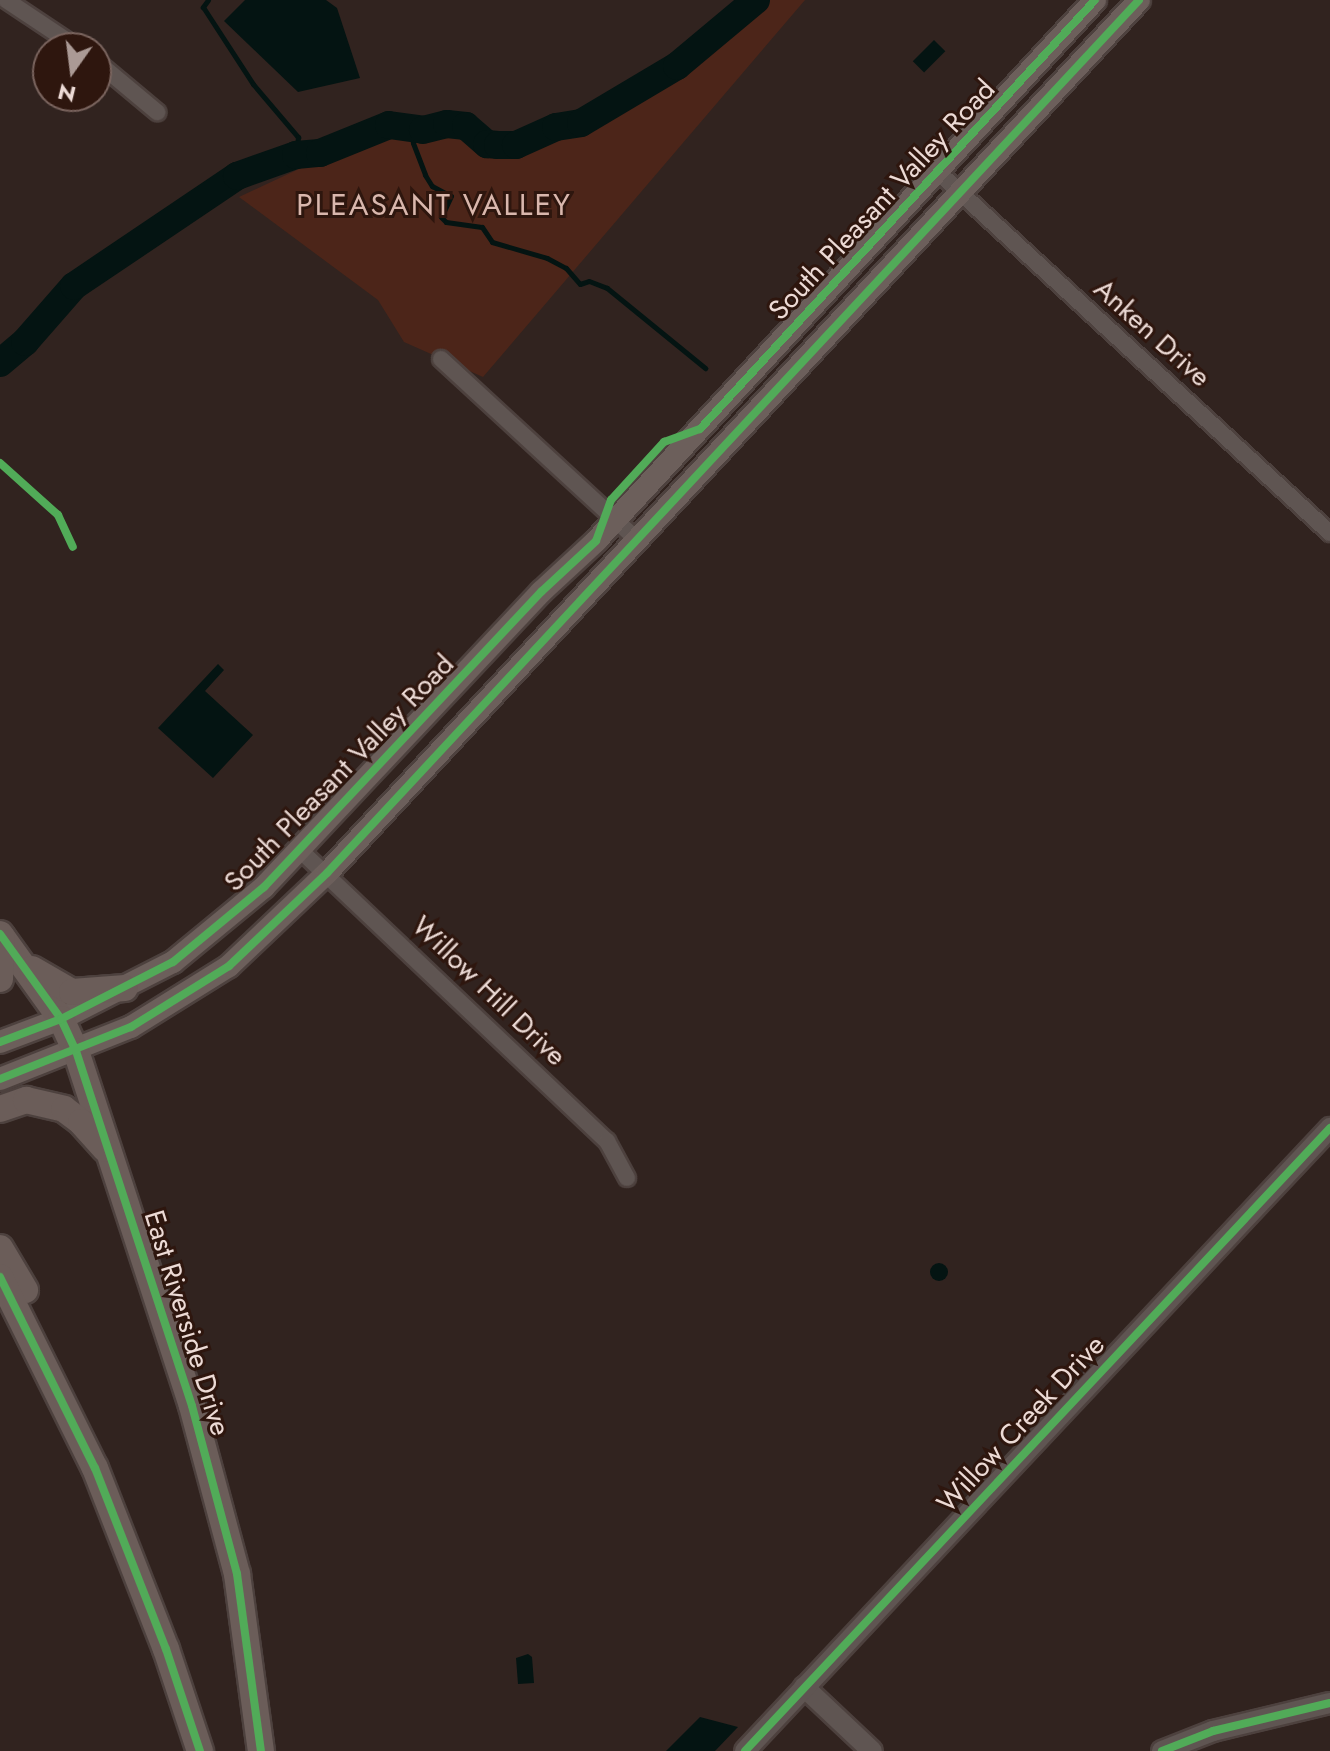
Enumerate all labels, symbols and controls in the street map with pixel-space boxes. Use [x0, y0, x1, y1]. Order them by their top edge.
north arrow [32, 32, 112, 112]
street label: South Pleasant Valley Road [762, 73, 1002, 327]
text: N [54, 76, 79, 111]
district label: PLEASANT VALLEY [296, 187, 572, 223]
street label: Anken Drive [1087, 272, 1217, 394]
street label: South Pleasant Valley Road [217, 647, 461, 899]
street label: Willow Hill Drive [405, 909, 573, 1073]
street label: East Riverside Drive [137, 1206, 237, 1440]
street label: Willow Creek Drive [930, 1328, 1112, 1520]

